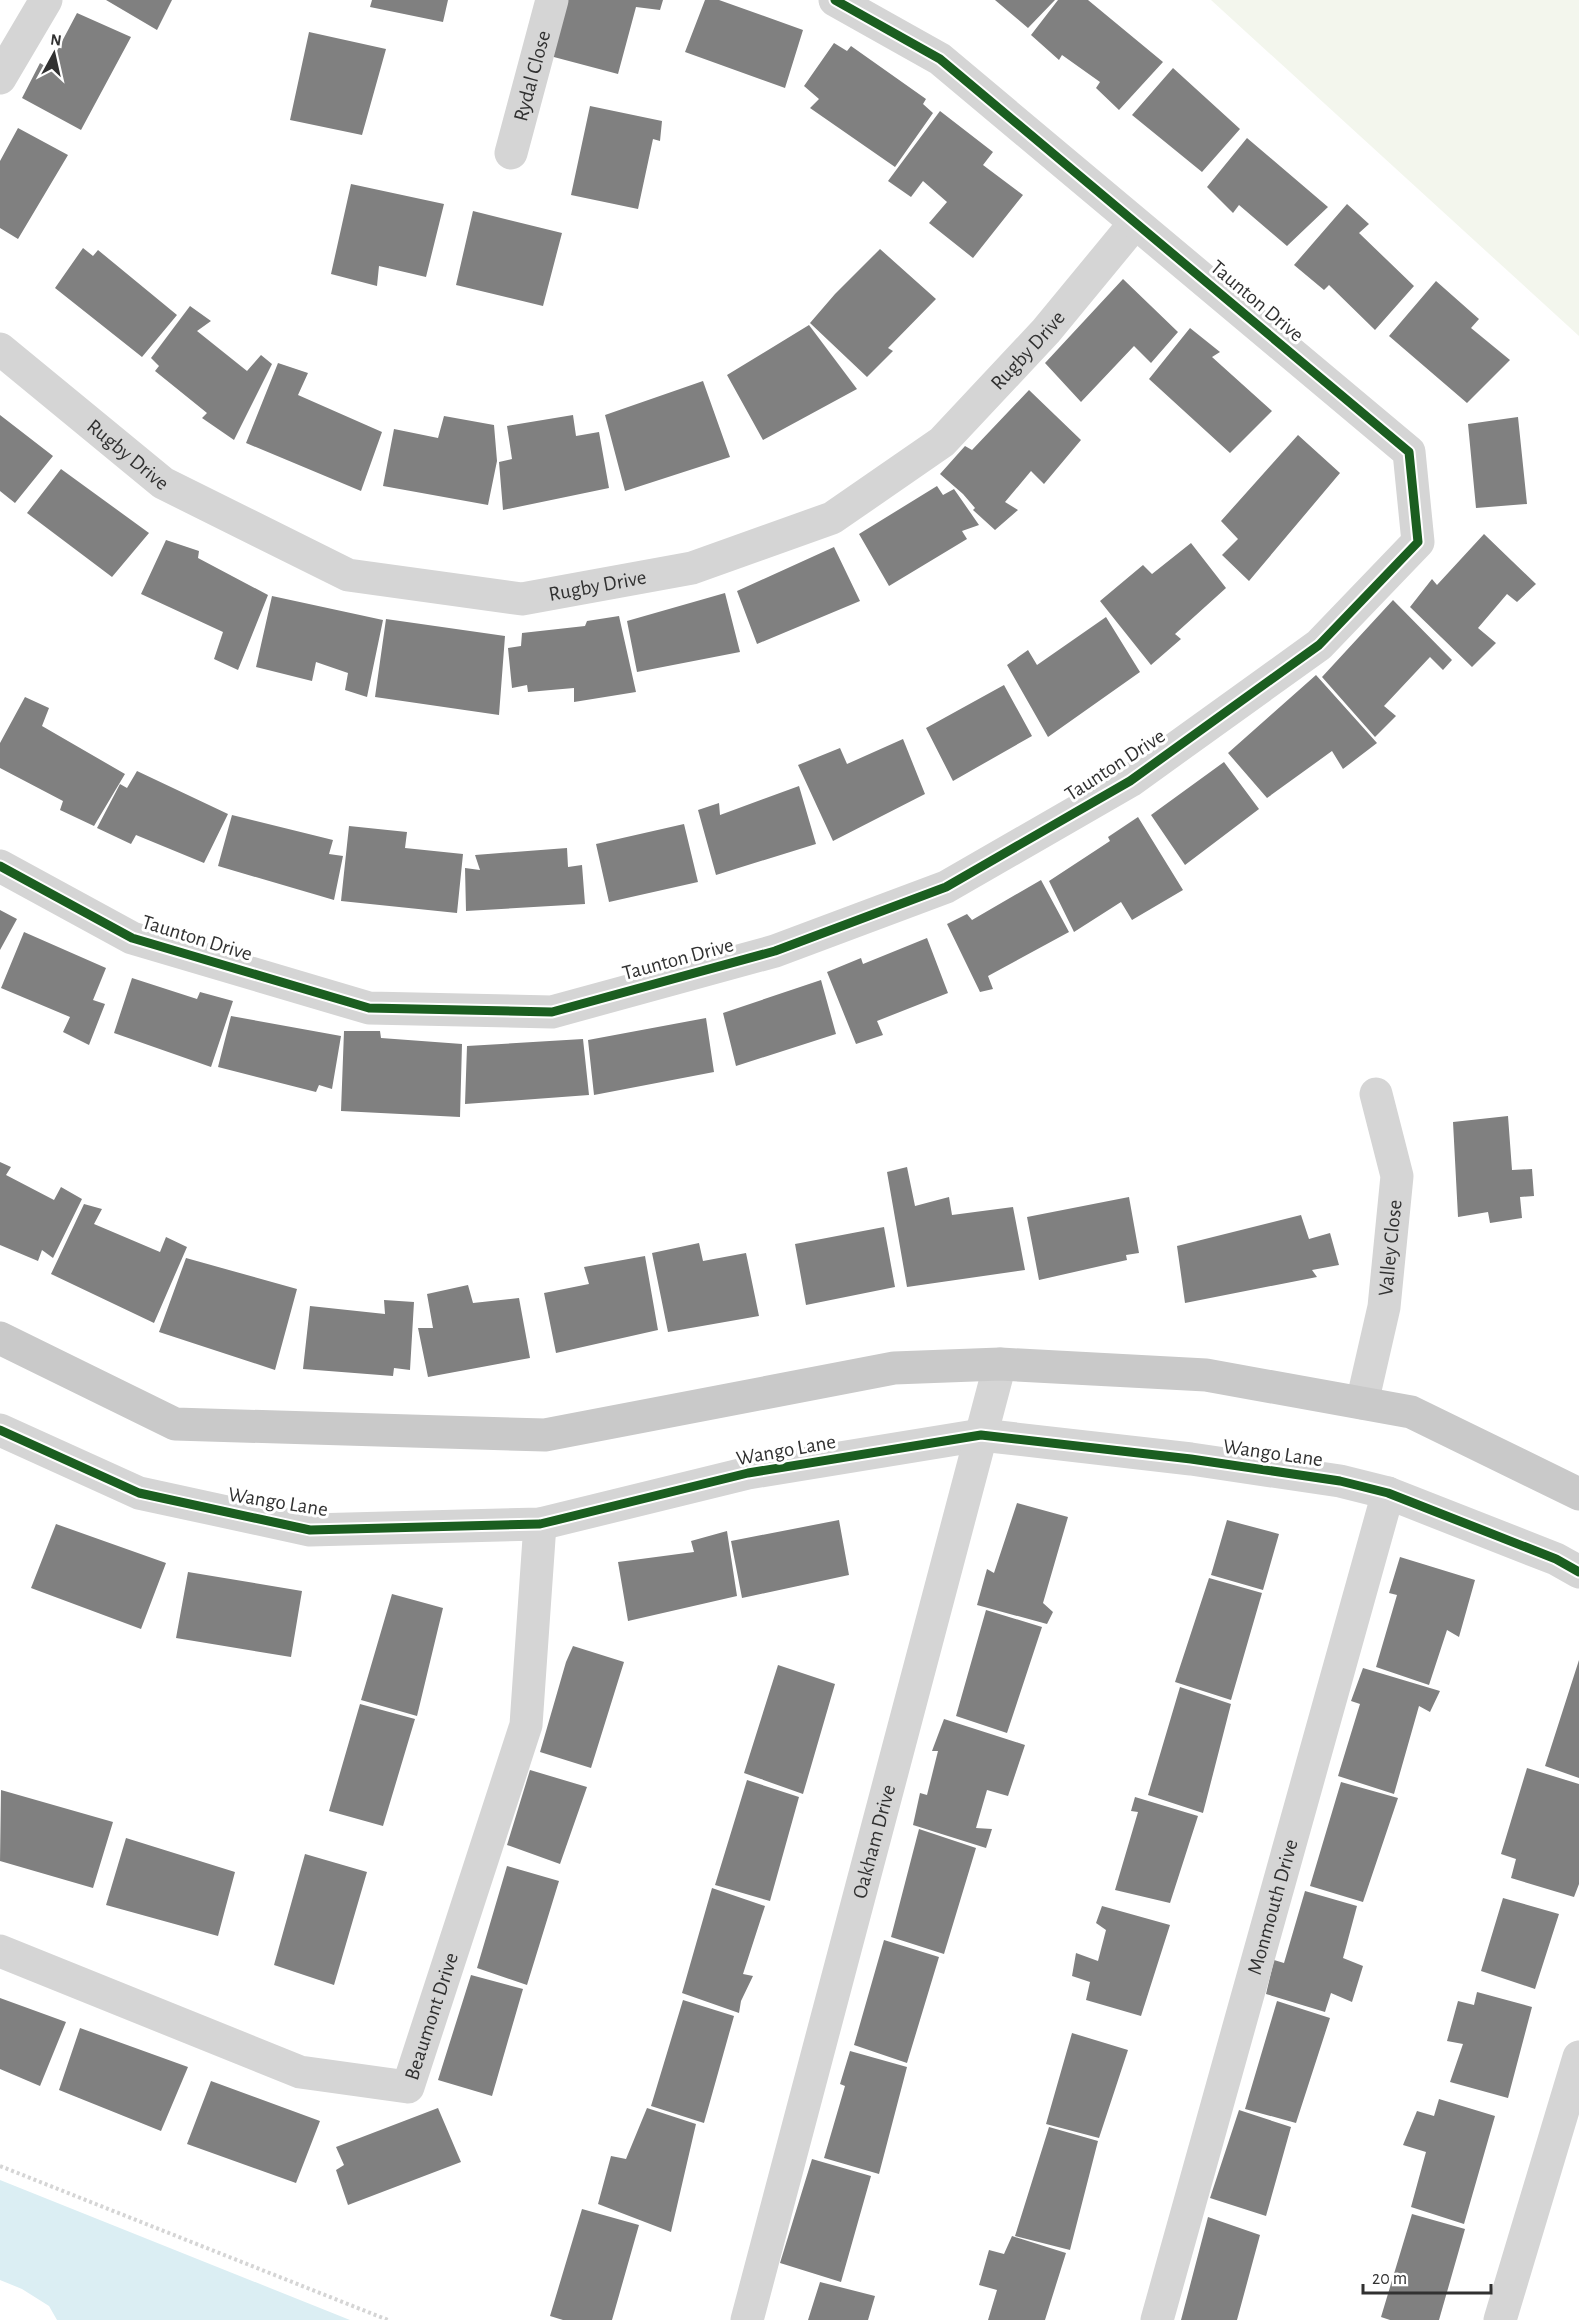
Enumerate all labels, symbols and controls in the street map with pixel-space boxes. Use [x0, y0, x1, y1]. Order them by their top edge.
north arrow [24, 24, 84, 84]
street label: Rydal Close [510, 28, 554, 123]
text: N [49, 31, 63, 49]
street label: Taunton Drive [1206, 256, 1308, 346]
street label: Rugby Drive [986, 307, 1069, 394]
street label: Rugby Drive [83, 415, 173, 494]
street label: Rugby Drive [547, 566, 648, 604]
street label: Taunton Drive [1061, 725, 1169, 805]
street label: Taunton Drive [139, 911, 255, 965]
street label: Taunton Drive [620, 934, 736, 984]
street label: Valley Close [1375, 1199, 1405, 1297]
street label: Wango Lane [735, 1431, 837, 1469]
street label: Wango Lane [1222, 1436, 1324, 1470]
street label: Wango Lane [227, 1484, 329, 1520]
street label: Oakham Drive [849, 1782, 899, 1901]
street label: Monmouth Drive [1244, 1837, 1301, 1977]
street label: Beaumont Drive [401, 1950, 462, 2082]
scale bar [1363, 2257, 1490, 2295]
text: 20 m [1372, 2270, 1407, 2288]

